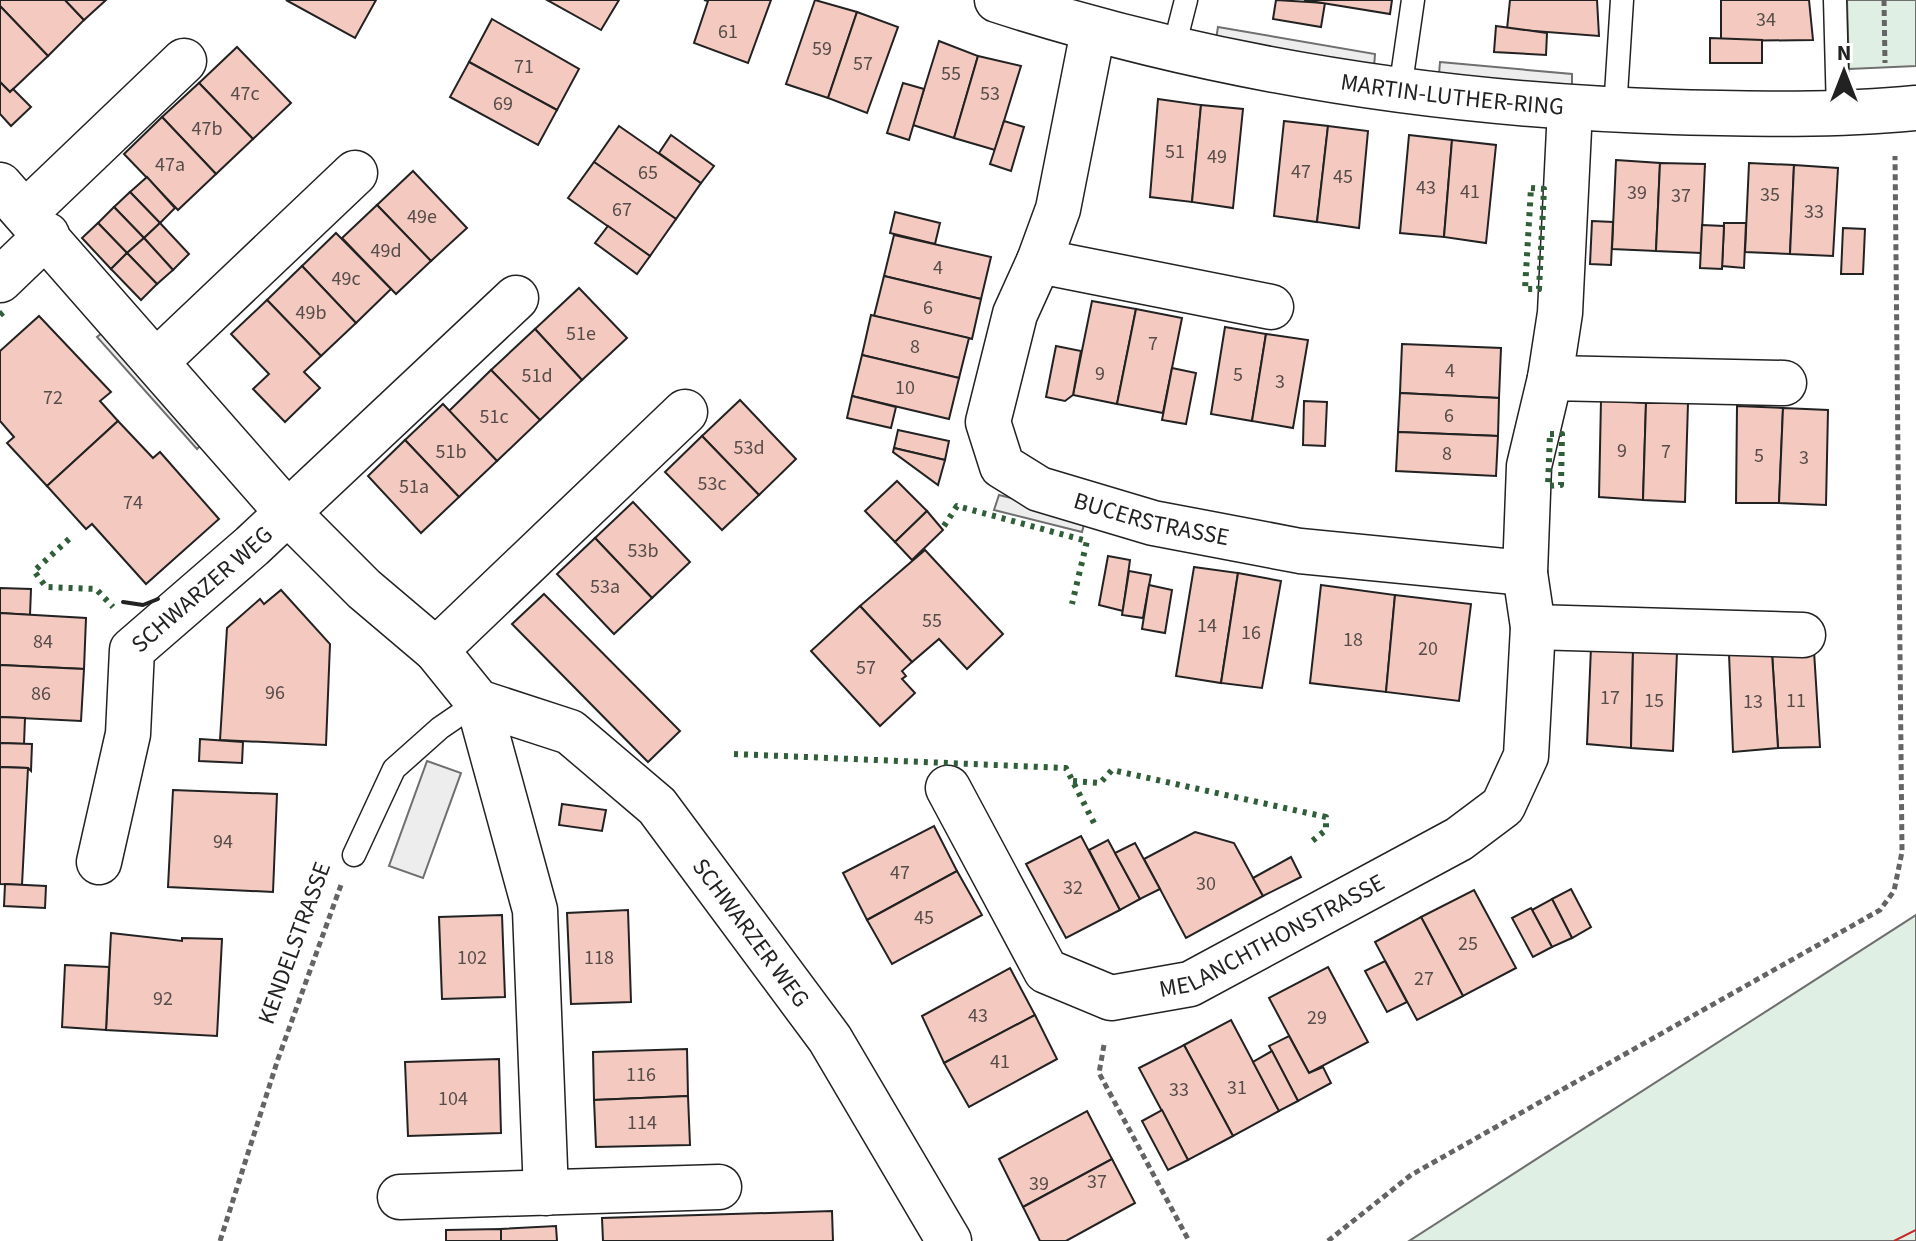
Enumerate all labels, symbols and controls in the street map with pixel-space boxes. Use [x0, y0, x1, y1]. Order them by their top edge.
house number: 34 [1756, 6, 1776, 34]
house number: 61 [718, 18, 738, 46]
north arrow [1804, 32, 1884, 112]
house number: 59 [812, 35, 832, 63]
text: N [1837, 37, 1851, 69]
house number: 57 [853, 50, 873, 78]
house number: 71 [514, 53, 534, 81]
house number: 55 [941, 60, 961, 88]
street label: MARTIN-LUTHER-RING [1338, 65, 1565, 124]
house number: 47c [231, 80, 260, 108]
house number: 53 [980, 80, 1000, 108]
house number: 69 [493, 90, 513, 118]
house number: 47b [192, 115, 222, 143]
house number: 51 [1165, 138, 1185, 166]
house number: 49 [1207, 143, 1227, 171]
house number: 47a [155, 151, 185, 179]
house number: 47 [1291, 158, 1311, 186]
house number: 65 [638, 159, 658, 187]
house number: 45 [1333, 163, 1353, 191]
house number: 43 [1416, 174, 1436, 202]
house number: 41 [1460, 178, 1480, 206]
house number: 39 [1627, 179, 1647, 207]
house number: 35 [1760, 181, 1780, 209]
house number: 37 [1671, 182, 1691, 210]
house number: 67 [612, 196, 632, 224]
house number: 33 [1804, 198, 1824, 226]
house number: 49e [407, 203, 437, 231]
house number: 49d [371, 237, 401, 265]
house number: 4 [933, 254, 943, 282]
house number: 49c [332, 265, 361, 293]
house number: 6 [923, 294, 933, 322]
house number: 49b [296, 299, 326, 327]
house number: 51e [566, 320, 596, 348]
house number: 7 [1148, 330, 1158, 358]
house number: 8 [910, 333, 920, 361]
house number: 4 [1445, 357, 1455, 385]
house number: 9 [1095, 360, 1105, 388]
house number: 5 [1233, 361, 1243, 389]
house number: 51d [522, 362, 552, 390]
house number: 3 [1275, 368, 1285, 396]
house number: 10 [895, 374, 915, 402]
house number: 72 [43, 384, 63, 412]
house number: 6 [1444, 402, 1454, 430]
house number: 51c [480, 403, 509, 431]
house number: 53d [734, 434, 764, 462]
house number: 9 [1617, 437, 1627, 465]
house number: 51b [436, 438, 466, 466]
house number: 7 [1661, 438, 1671, 466]
house number: 8 [1442, 440, 1452, 468]
house number: 5 [1754, 442, 1764, 470]
house number: 3 [1799, 444, 1809, 472]
house number: 53c [698, 470, 727, 498]
house number: 51a [399, 473, 429, 501]
street label: BUCERSTRASSE [1069, 483, 1232, 555]
house number: 74 [123, 489, 143, 517]
street label: SCHWARZER WEG [124, 518, 281, 661]
house number: 53b [628, 537, 658, 565]
house number: 53a [590, 573, 620, 601]
house number: 55 [922, 607, 942, 635]
house number: 14 [1197, 612, 1217, 640]
house number: 16 [1241, 619, 1261, 647]
house number: 18 [1343, 626, 1363, 654]
house number: 84 [33, 628, 53, 656]
house number: 20 [1418, 635, 1438, 663]
house number: 57 [856, 654, 876, 682]
house number: 96 [265, 679, 285, 707]
house number: 86 [31, 680, 51, 708]
house number: 17 [1600, 684, 1620, 712]
house number: 15 [1644, 687, 1664, 715]
house number: 11 [1786, 687, 1806, 715]
house number: 13 [1743, 688, 1763, 716]
house number: 94 [213, 828, 233, 856]
street label: SCHWARZER WEG [684, 851, 818, 1015]
street label: KENDELSTRASSE [249, 857, 340, 1029]
house number: 47 [890, 859, 910, 887]
street label: MELANCHTHONSTRASSE [1156, 865, 1391, 1007]
house number: 30 [1196, 870, 1216, 898]
house number: 32 [1063, 874, 1083, 902]
house number: 45 [914, 904, 934, 932]
house number: 25 [1458, 930, 1478, 958]
house number: 102 [457, 944, 487, 972]
house number: 118 [584, 944, 614, 972]
house number: 27 [1414, 965, 1434, 993]
house number: 92 [153, 985, 173, 1013]
house number: 43 [968, 1002, 988, 1030]
house number: 29 [1307, 1004, 1327, 1032]
house number: 41 [990, 1048, 1010, 1076]
house number: 116 [626, 1061, 656, 1089]
house number: 31 [1227, 1074, 1247, 1102]
house number: 33 [1169, 1076, 1189, 1104]
house number: 104 [438, 1085, 468, 1113]
house number: 114 [627, 1109, 657, 1137]
house number: 37 [1087, 1168, 1107, 1196]
house number: 39 [1029, 1170, 1049, 1198]

